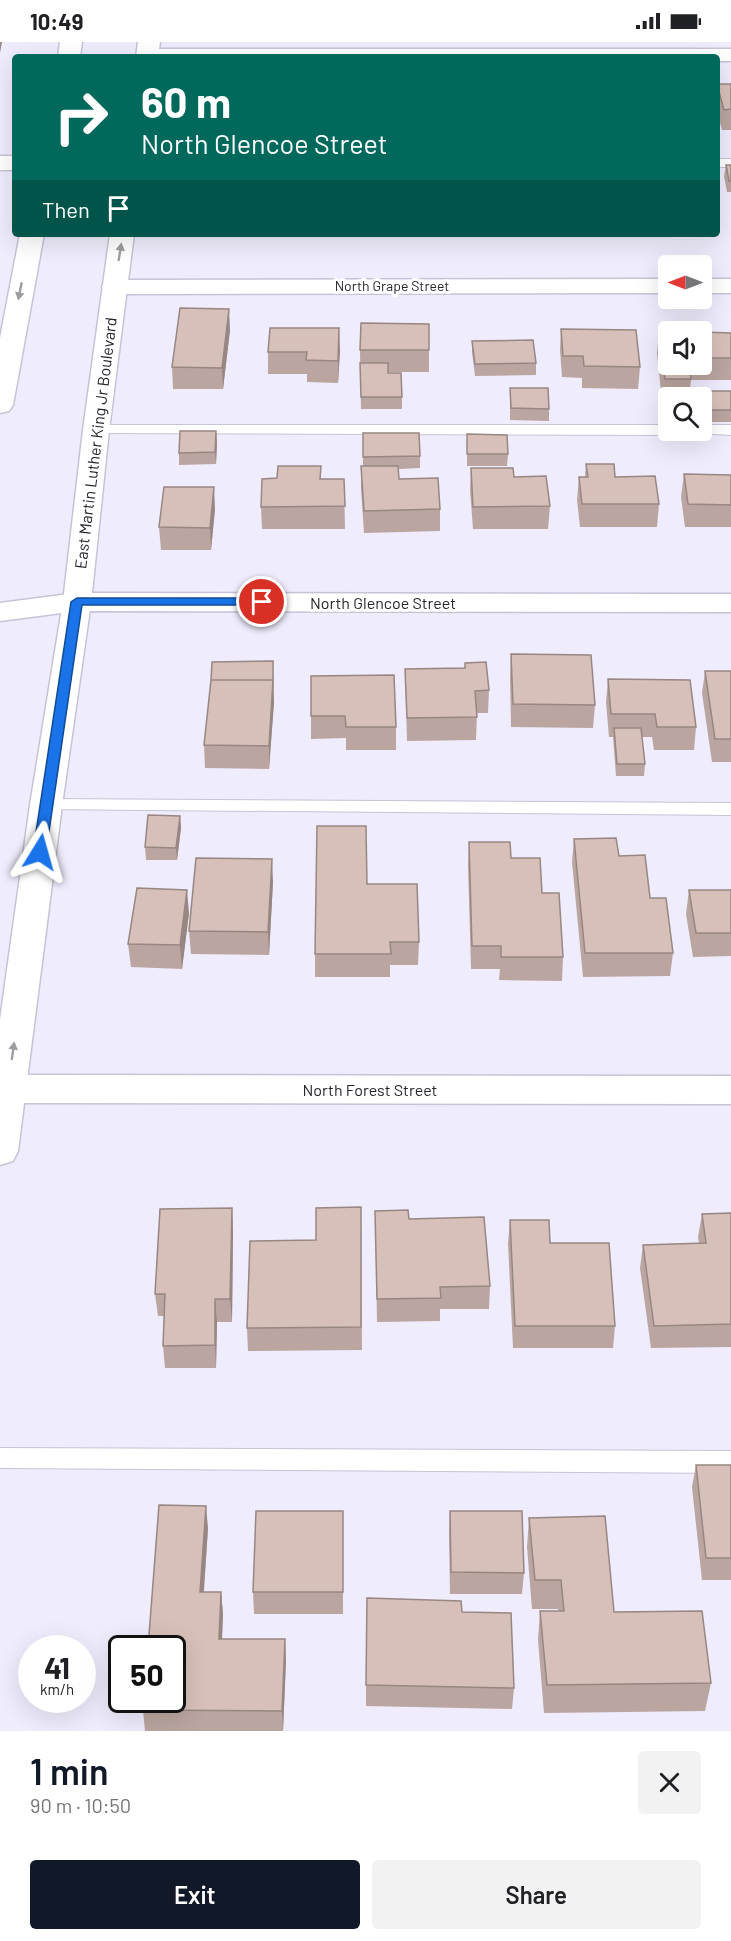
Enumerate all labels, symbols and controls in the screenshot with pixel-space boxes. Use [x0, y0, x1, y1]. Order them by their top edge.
text: 10:49 [30, 8, 83, 34]
text: 60 m [141, 76, 231, 126]
icon: right [42, 78, 120, 156]
text: North Glencoe Street [141, 127, 388, 159]
icon: arrive [102, 192, 135, 225]
text: Then [42, 196, 90, 222]
one-way arrow [115, 242, 124, 261]
north arrow [658, 255, 712, 309]
map controls [658, 255, 712, 441]
street label: North Grape Street [335, 277, 449, 294]
one-way arrow [15, 282, 24, 301]
street label: East Martin Luther King Jr Boulevard [70, 316, 120, 570]
button: sound [658, 321, 712, 375]
button: search [658, 387, 712, 441]
pin [236, 576, 287, 627]
icon: arrive [245, 585, 278, 618]
street label: North Glencoe Street [310, 593, 456, 612]
position arrow [8, 820, 72, 884]
one-way arrow [9, 1042, 18, 1061]
street label: North Forest Street [303, 1080, 437, 1099]
speed limit sign: 50 [108, 1635, 186, 1713]
text: 41 [44, 1649, 70, 1685]
text: km/h [40, 1680, 74, 1698]
text: 1 min [30, 1749, 109, 1792]
button: close [638, 1751, 701, 1814]
text: 90 m · 10:50 [30, 1793, 131, 1817]
button: Exit [30, 1860, 360, 1929]
button: Share [372, 1860, 701, 1929]

